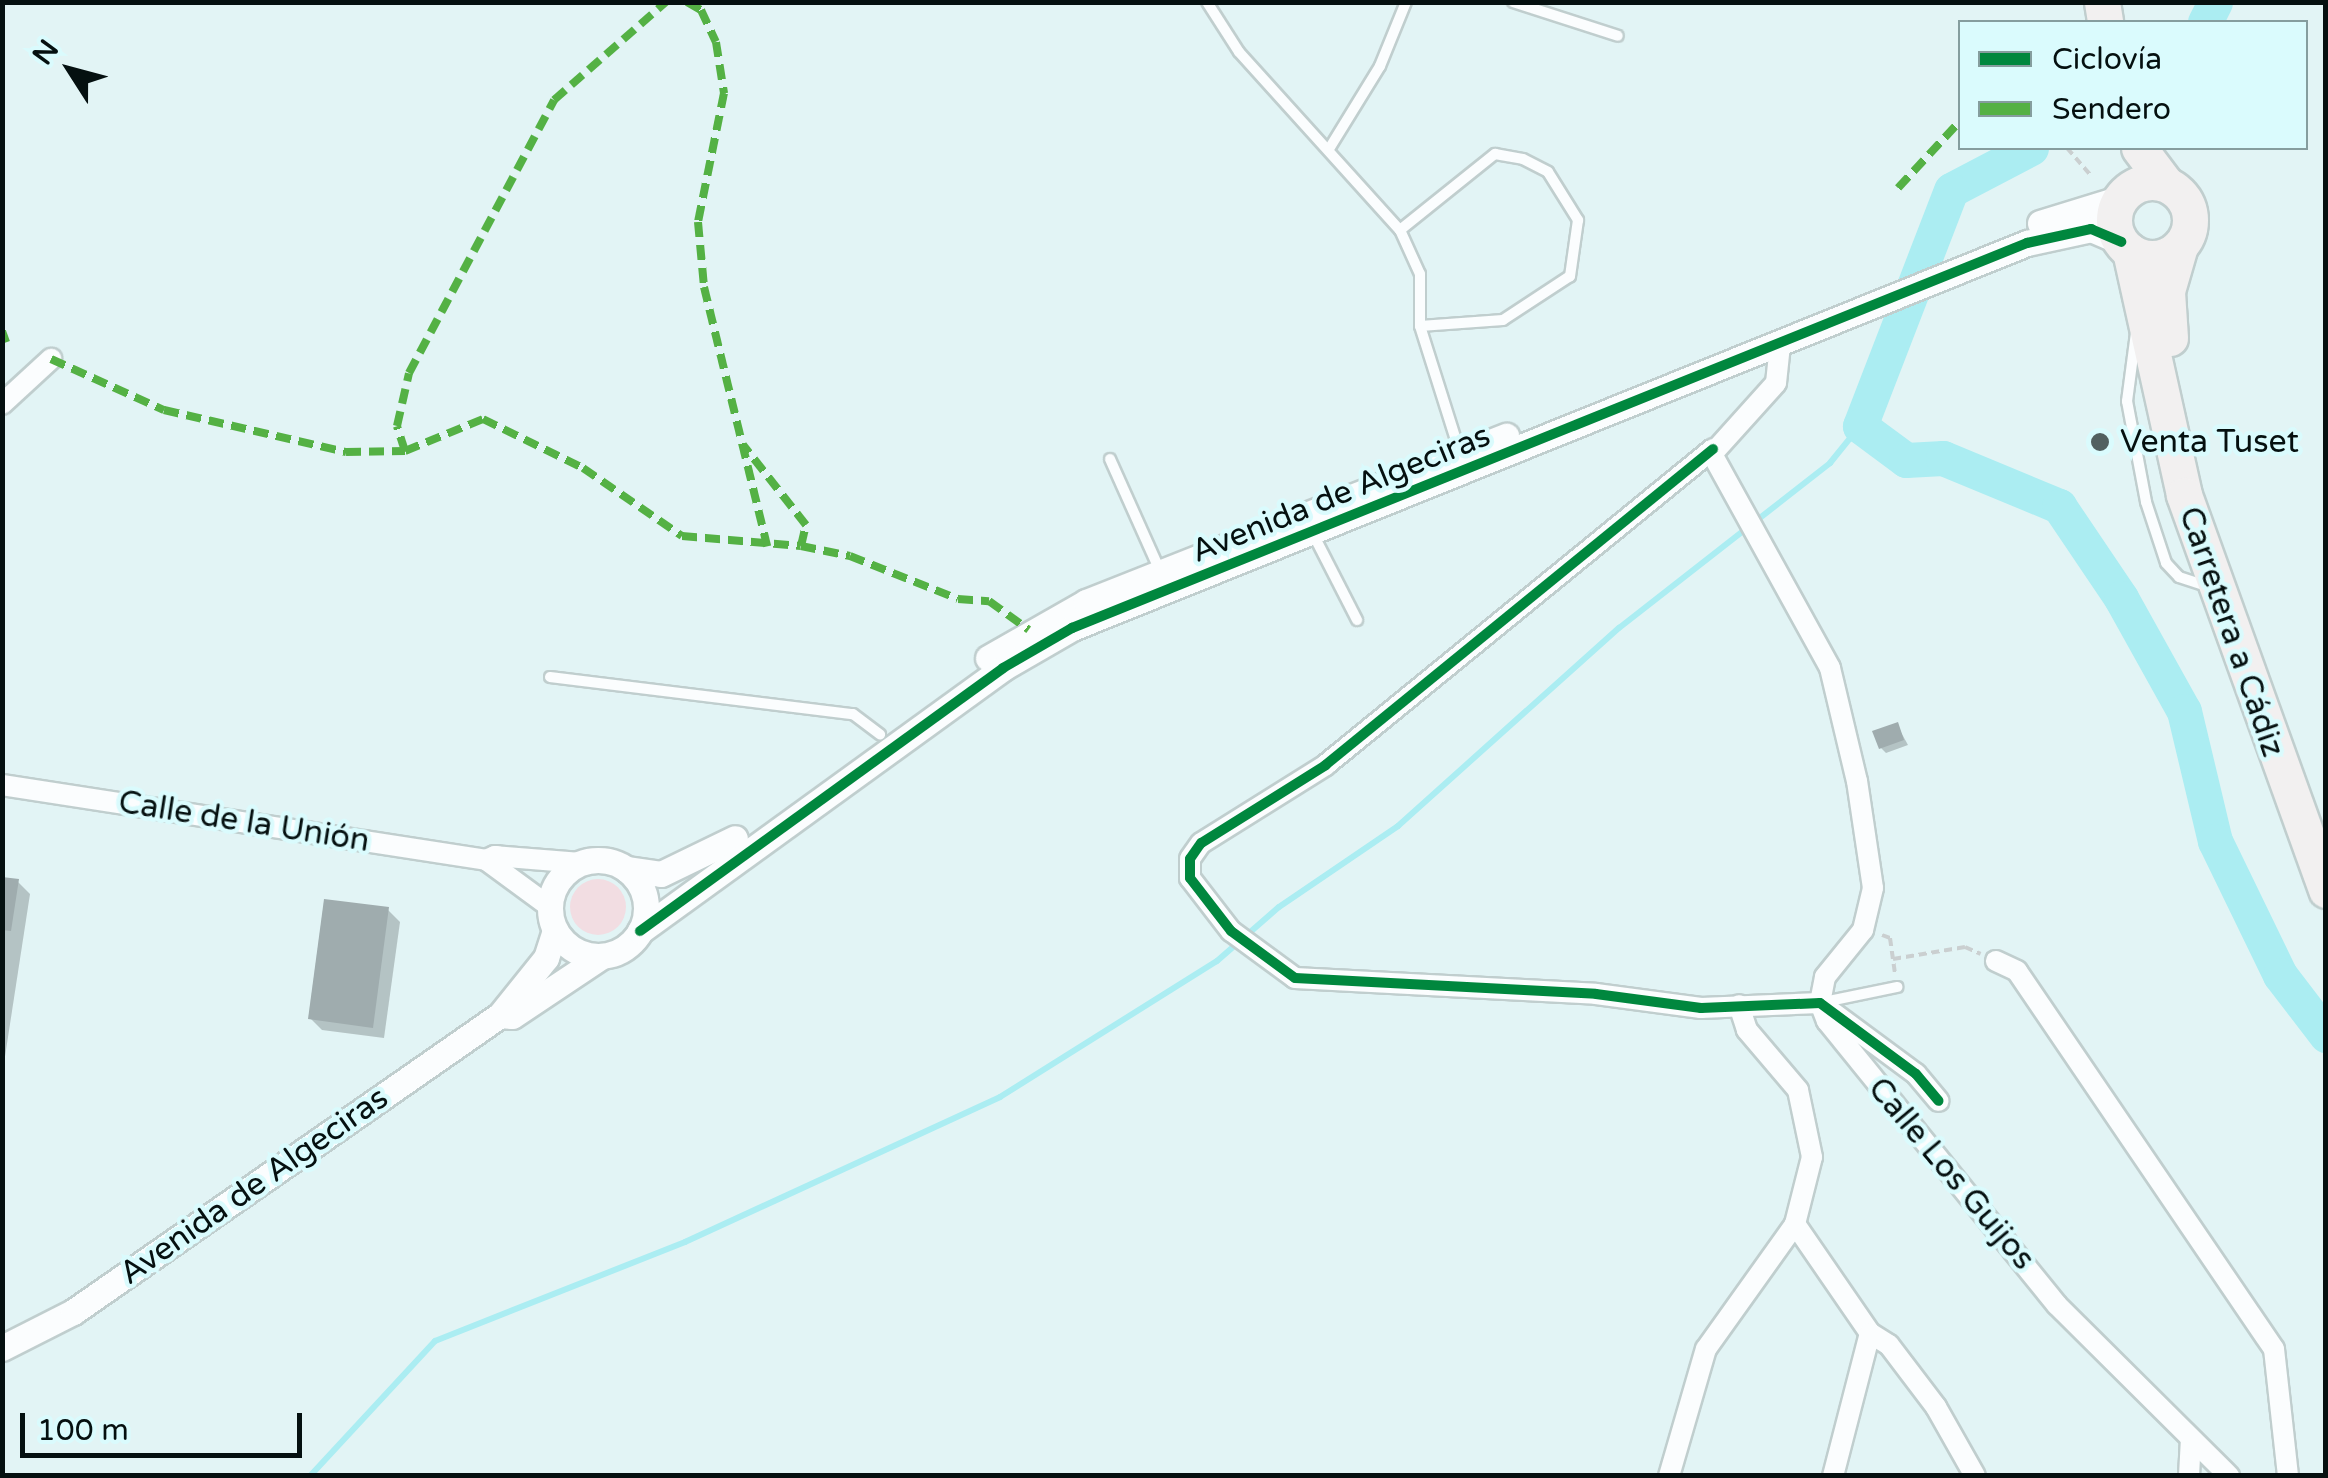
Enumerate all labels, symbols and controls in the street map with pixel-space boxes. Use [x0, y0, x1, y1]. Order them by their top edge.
north arrow [20, 20, 120, 120]
legend [1958, 20, 2308, 150]
text: N [25, 33, 66, 71]
text: Ciclovía [2052, 41, 2162, 78]
text: Sendero [2052, 91, 2171, 128]
street label: Avenida de Algeciras [1186, 417, 1496, 571]
place label: Venta Tuset [2120, 423, 2299, 461]
marker: Venta Tuset [2089, 431, 2111, 453]
street label: Carretera a Cádiz [2170, 502, 2292, 762]
street label: Calle de la Unión [116, 783, 372, 861]
street label: Calle Los Guijos [1860, 1070, 2042, 1278]
street label: Avenida de Algeciras [112, 1079, 396, 1293]
scale bar [25, 1393, 308, 1455]
text: 100 m [37, 1412, 129, 1449]

